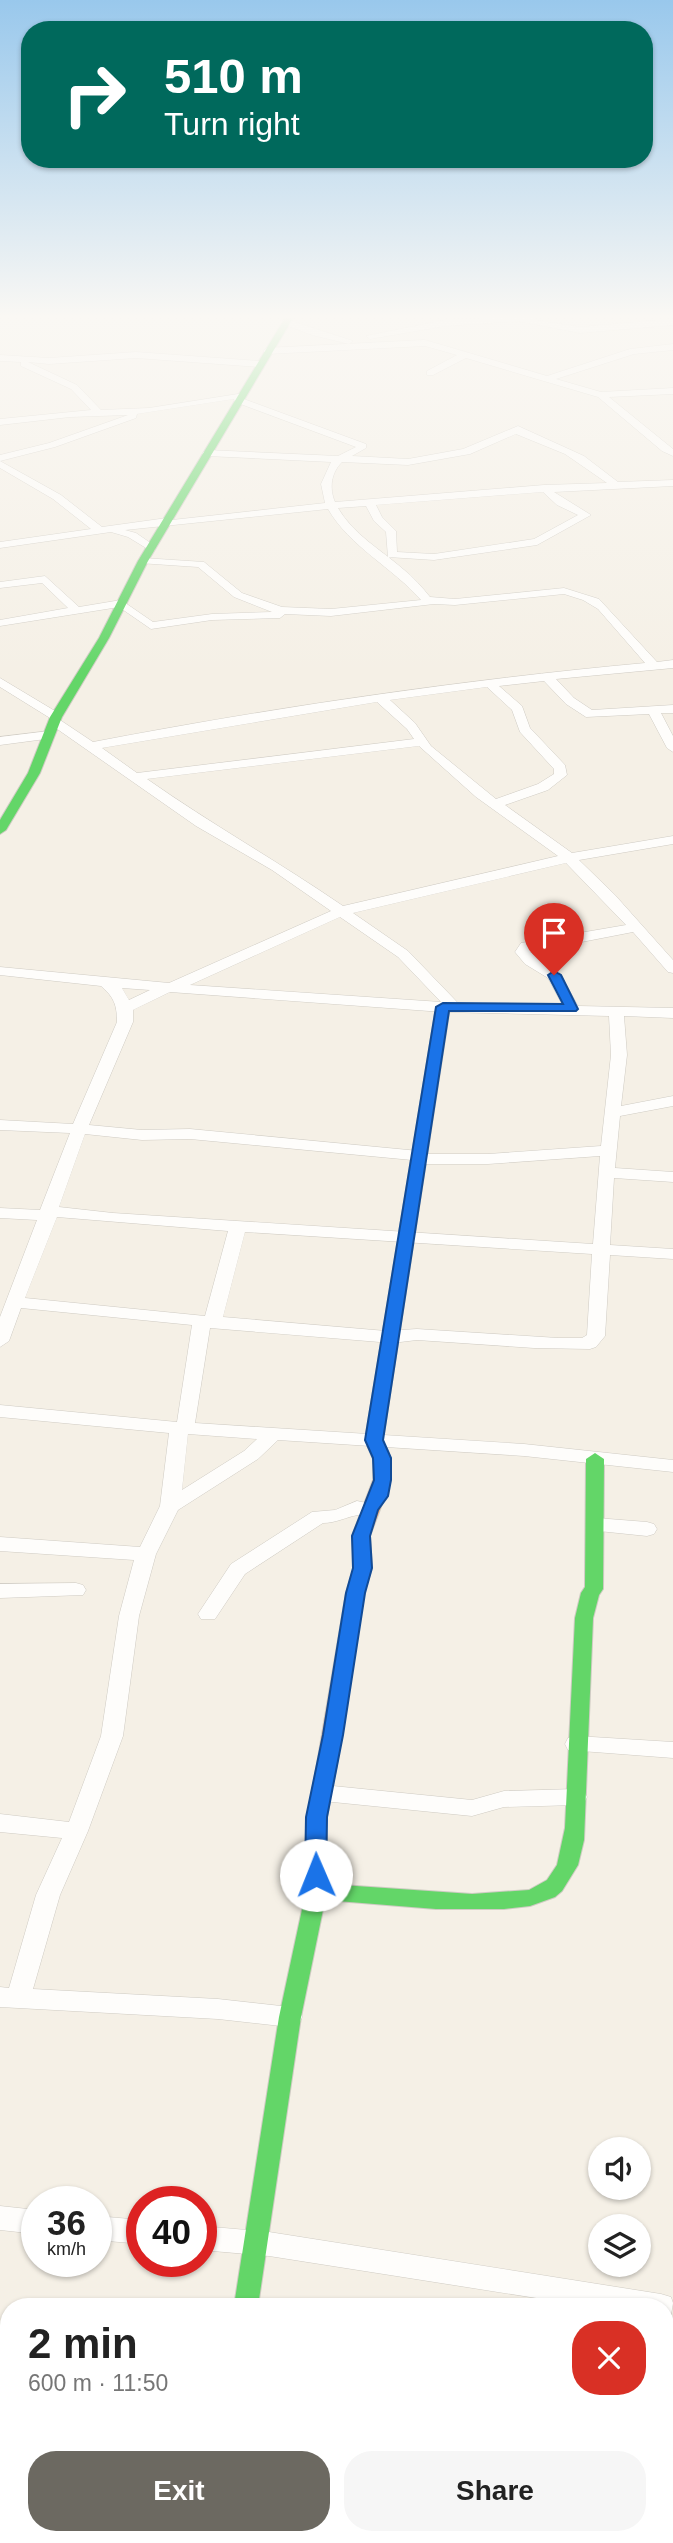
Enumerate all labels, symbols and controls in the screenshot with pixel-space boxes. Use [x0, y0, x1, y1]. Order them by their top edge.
icon: right [49, 49, 140, 140]
text: 510 m [164, 49, 303, 103]
text: Turn right [164, 106, 300, 142]
pin [524, 903, 584, 975]
icon: arrive [535, 914, 573, 952]
position arrow [279, 1838, 353, 1912]
map controls [588, 2137, 651, 2277]
button: sound [588, 2137, 651, 2200]
speed limit sign: 40 [126, 2186, 217, 2277]
text: 36 [47, 2203, 86, 2242]
button: layers [588, 2214, 651, 2277]
text: km/h [47, 2239, 86, 2259]
text: 2 min [28, 2320, 138, 2367]
button: close [572, 2321, 646, 2395]
text: 600 m · 11:50 [28, 2370, 168, 2396]
button: Exit [28, 2451, 330, 2531]
button: Share [344, 2451, 646, 2531]

